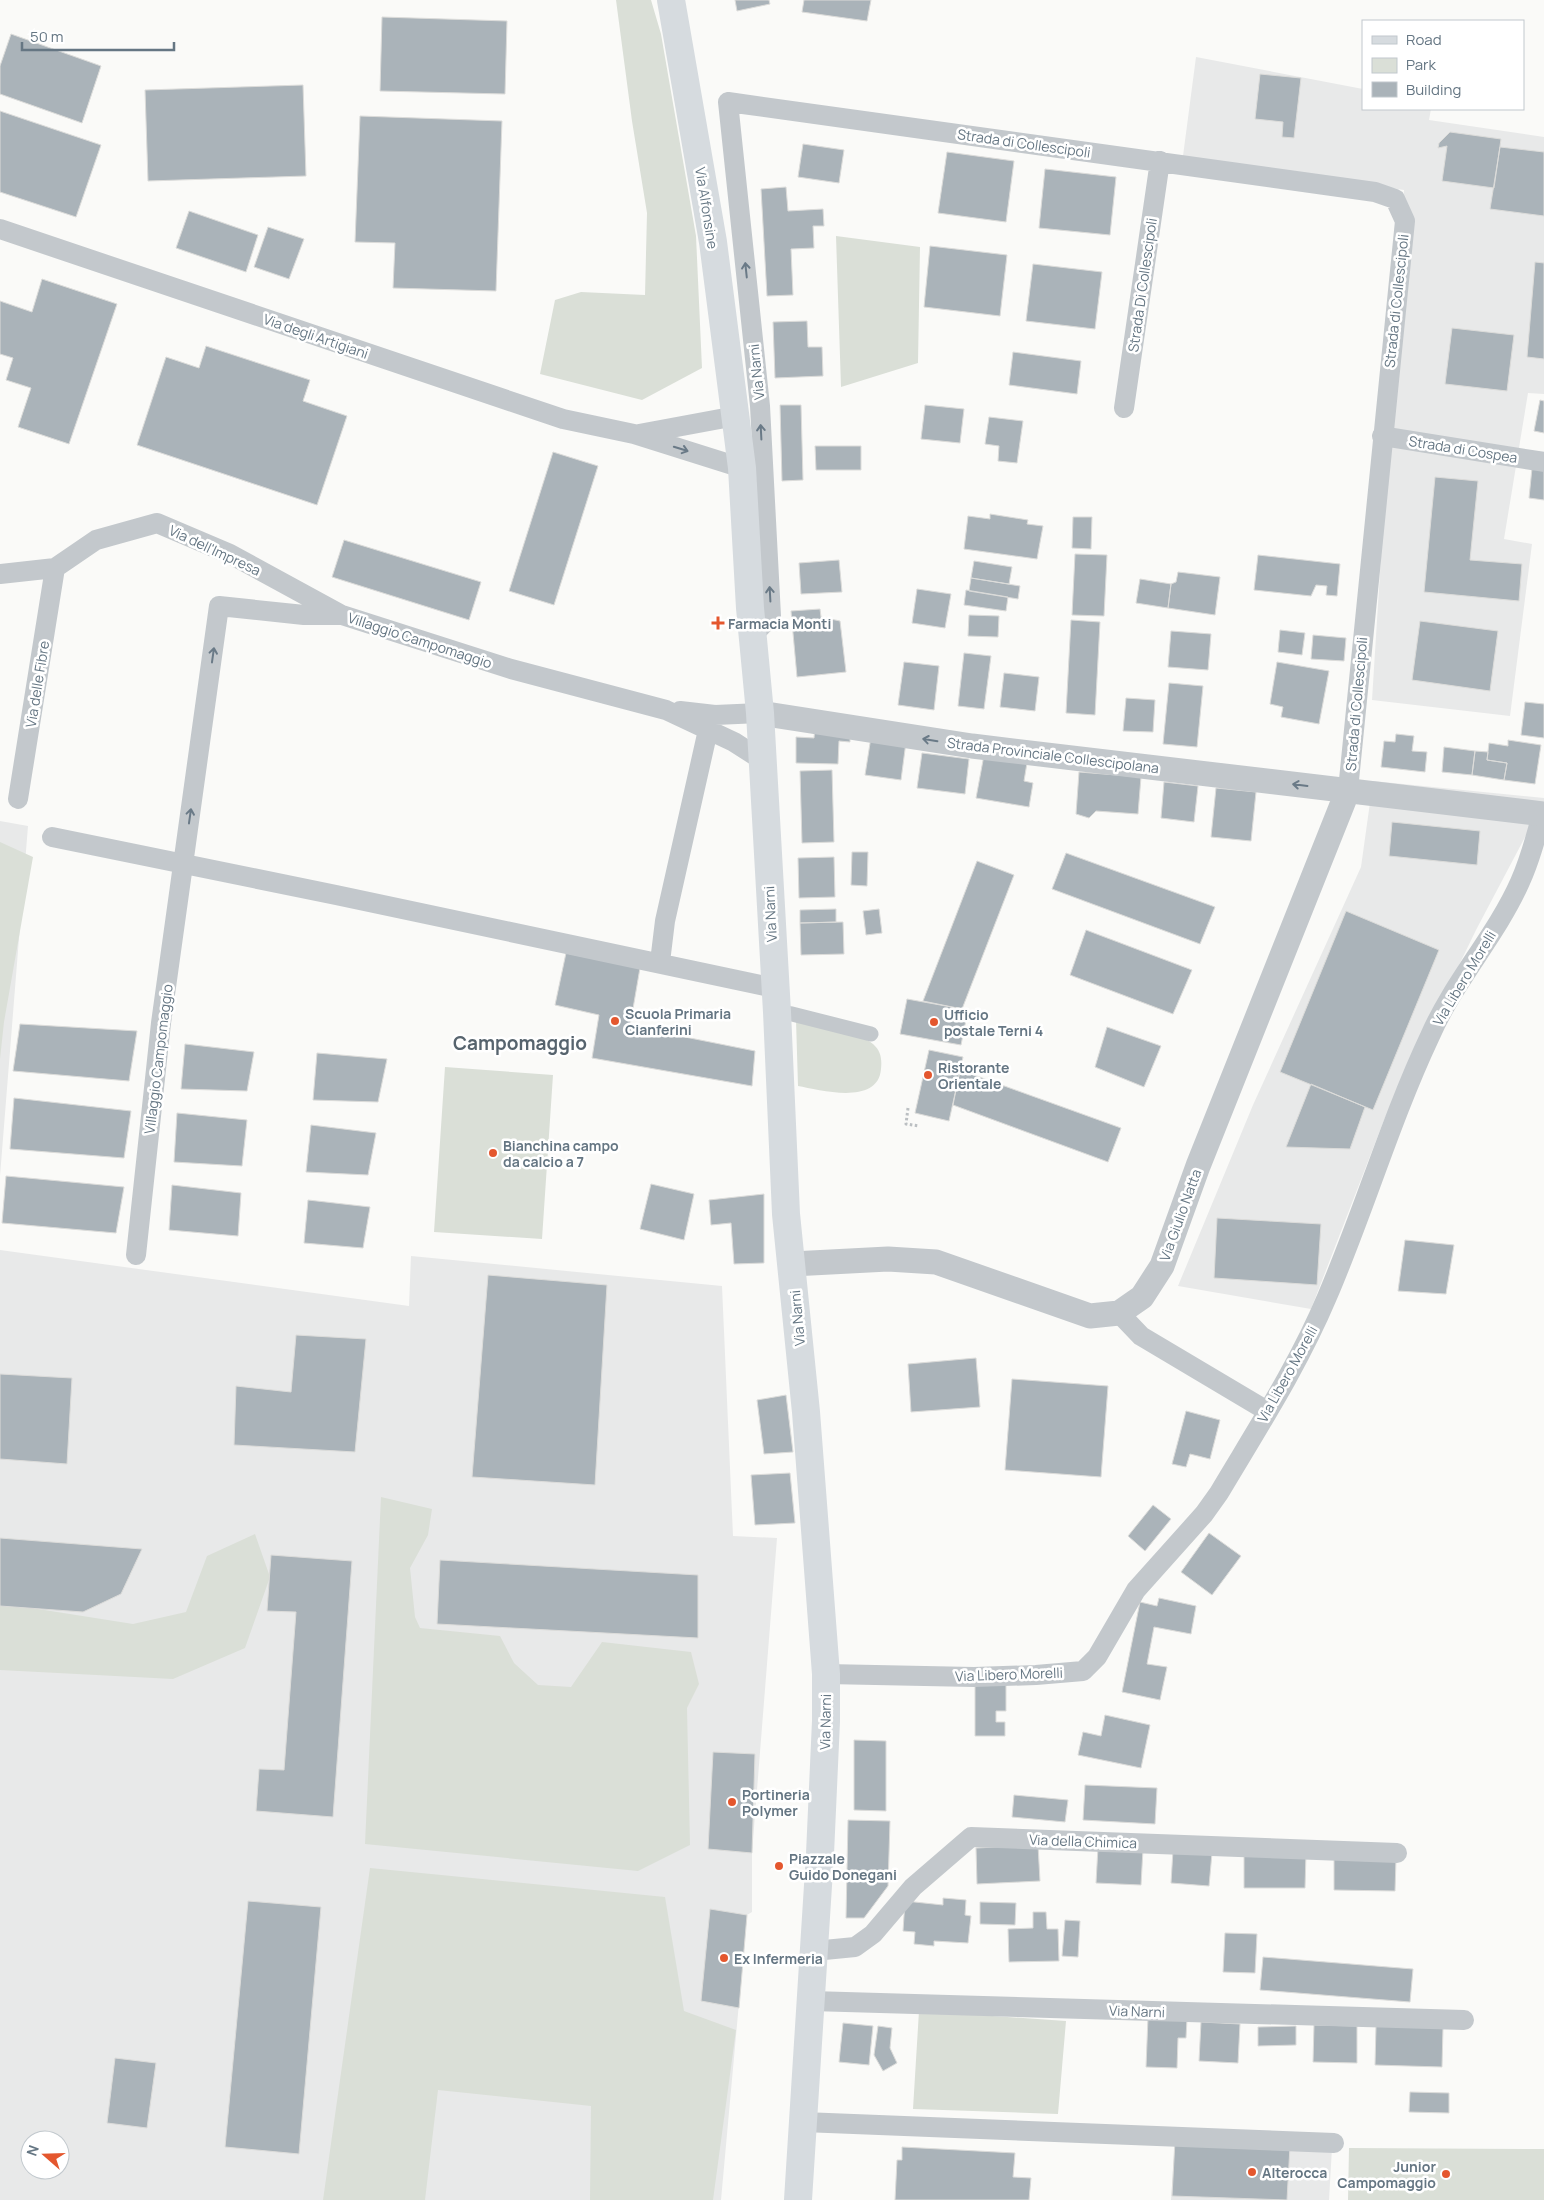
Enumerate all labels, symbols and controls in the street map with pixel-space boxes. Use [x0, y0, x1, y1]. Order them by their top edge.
scale bar [22, 20, 175, 52]
legend [1362, 20, 1524, 110]
text: 50 m [30, 26, 64, 47]
text: Road [1406, 29, 1442, 50]
text: Park [1406, 54, 1436, 75]
text: Building [1406, 79, 1461, 100]
street label: Strada di Collescipoli [956, 124, 1092, 162]
street label: Via Alfonsine [691, 166, 723, 250]
street label: Strada Di Collescipoli [1123, 217, 1161, 353]
street label: Strada di Collescipoli [1380, 233, 1412, 369]
one-way arrow [741, 262, 751, 278]
street label: Via degli Artigiani [261, 309, 371, 363]
street label: Via Narni [744, 343, 768, 401]
one-way arrow [757, 424, 766, 440]
street label: Strada di Cospea [1407, 431, 1519, 467]
one-way arrow [672, 445, 688, 454]
street label: Via dell'Impresa [166, 520, 264, 580]
one-way arrow [766, 586, 775, 602]
street label: Villaggio Campomaggio [345, 608, 495, 672]
place label: Farmacia Monti [728, 614, 831, 633]
marker: Farmacia Monti [712, 617, 724, 629]
street label: Strada di Collescipoli [1341, 636, 1371, 772]
street label: Via delle Fibre [21, 639, 53, 729]
one-way arrow [208, 647, 218, 663]
street label: Strada Provinciale Collescipolana [946, 733, 1160, 777]
one-way arrow [922, 734, 938, 744]
one-way arrow [1292, 780, 1308, 790]
one-way arrow [185, 808, 195, 824]
street label: Via Narni [759, 886, 781, 942]
street label: Via Libero Morelli [1428, 927, 1500, 1029]
street label: Villaggio Campomaggio [139, 983, 177, 1135]
place label: Scuola Primaria Cianferini [625, 1004, 731, 1039]
place label: Ufficio postale Terni 4 [944, 1005, 1043, 1040]
marker: Scuola Primaria Cianferini [609, 1015, 621, 1027]
marker: Ufficio postale Terni 4 [928, 1016, 940, 1028]
district label: Campomaggio [453, 1030, 587, 1056]
place label: Ristorante Orientale [938, 1058, 1009, 1093]
marker: Ristorante Orientale [922, 1069, 934, 1081]
place label: Bianchina campo da calcio a 7 [503, 1136, 619, 1171]
marker: Bianchina campo da calcio a 7 [487, 1147, 499, 1159]
street label: Via Giulio Natta [1155, 1166, 1205, 1264]
street label: Via Narni [785, 1289, 809, 1347]
street label: Via Libero Morelli [1253, 1322, 1321, 1426]
street label: Via Libero Morelli [955, 1663, 1063, 1685]
street label: Via Narni [815, 1694, 835, 1750]
place label: Portineria Polymer [742, 1785, 810, 1820]
marker: Portineria Polymer [726, 1796, 738, 1808]
street label: Via della Chimica [1029, 1830, 1137, 1852]
place label: Piazzale Guido Donegani [789, 1849, 897, 1884]
marker: Piazzale Guido Donegani [773, 1860, 785, 1872]
place label: Ex Infermeria [734, 1949, 823, 1968]
marker: Ex Infermeria [718, 1952, 730, 1964]
street label: Via Narni [1109, 2001, 1165, 2021]
north arrow [20, 2130, 70, 2180]
text: N [22, 2142, 43, 2158]
place label: Junior Campomaggio [1337, 2157, 1436, 2192]
place label: Alterocca [1262, 2163, 1327, 2182]
marker: Alterocca [1246, 2166, 1258, 2178]
marker: Junior Campomaggio [1440, 2168, 1452, 2180]

